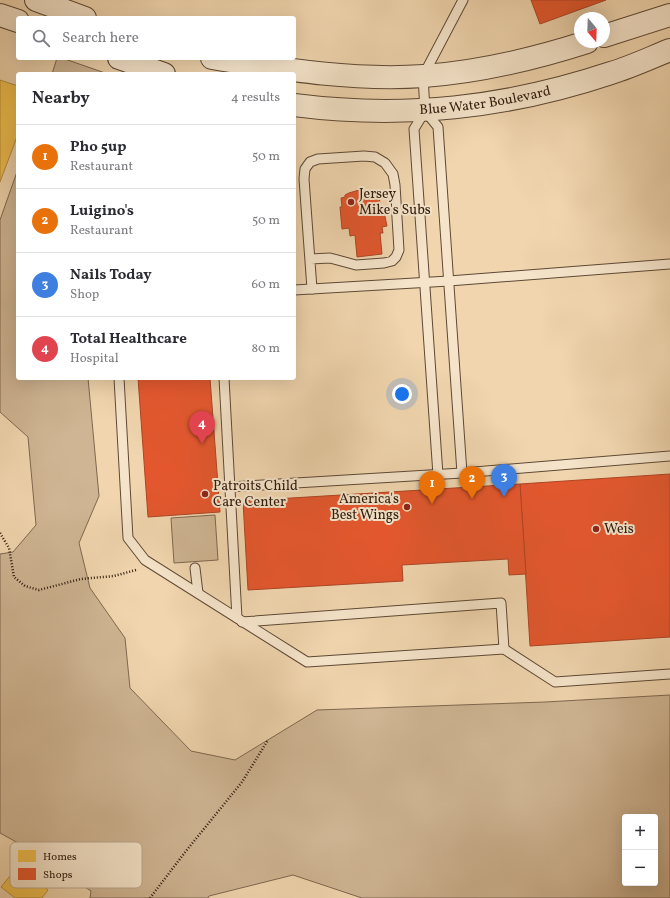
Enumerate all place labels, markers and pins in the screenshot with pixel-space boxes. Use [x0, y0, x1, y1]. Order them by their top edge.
place label: Jersey Mike's Subs [359, 185, 431, 220]
marker: Jersey Mike's Subs [346, 197, 356, 207]
pin: 4 [189, 411, 215, 444]
pin: 3 [491, 464, 517, 497]
pin: 2 [459, 466, 485, 499]
pin: 1 [419, 471, 445, 504]
place label: Patroits Child Care Center [213, 477, 298, 512]
marker: Patroits Child Care Center [200, 489, 210, 499]
place label: America's Best Wings [331, 490, 399, 525]
marker: America's Best Wings [402, 502, 412, 512]
place label: Weis [604, 520, 634, 539]
marker: Weis [591, 524, 601, 534]

